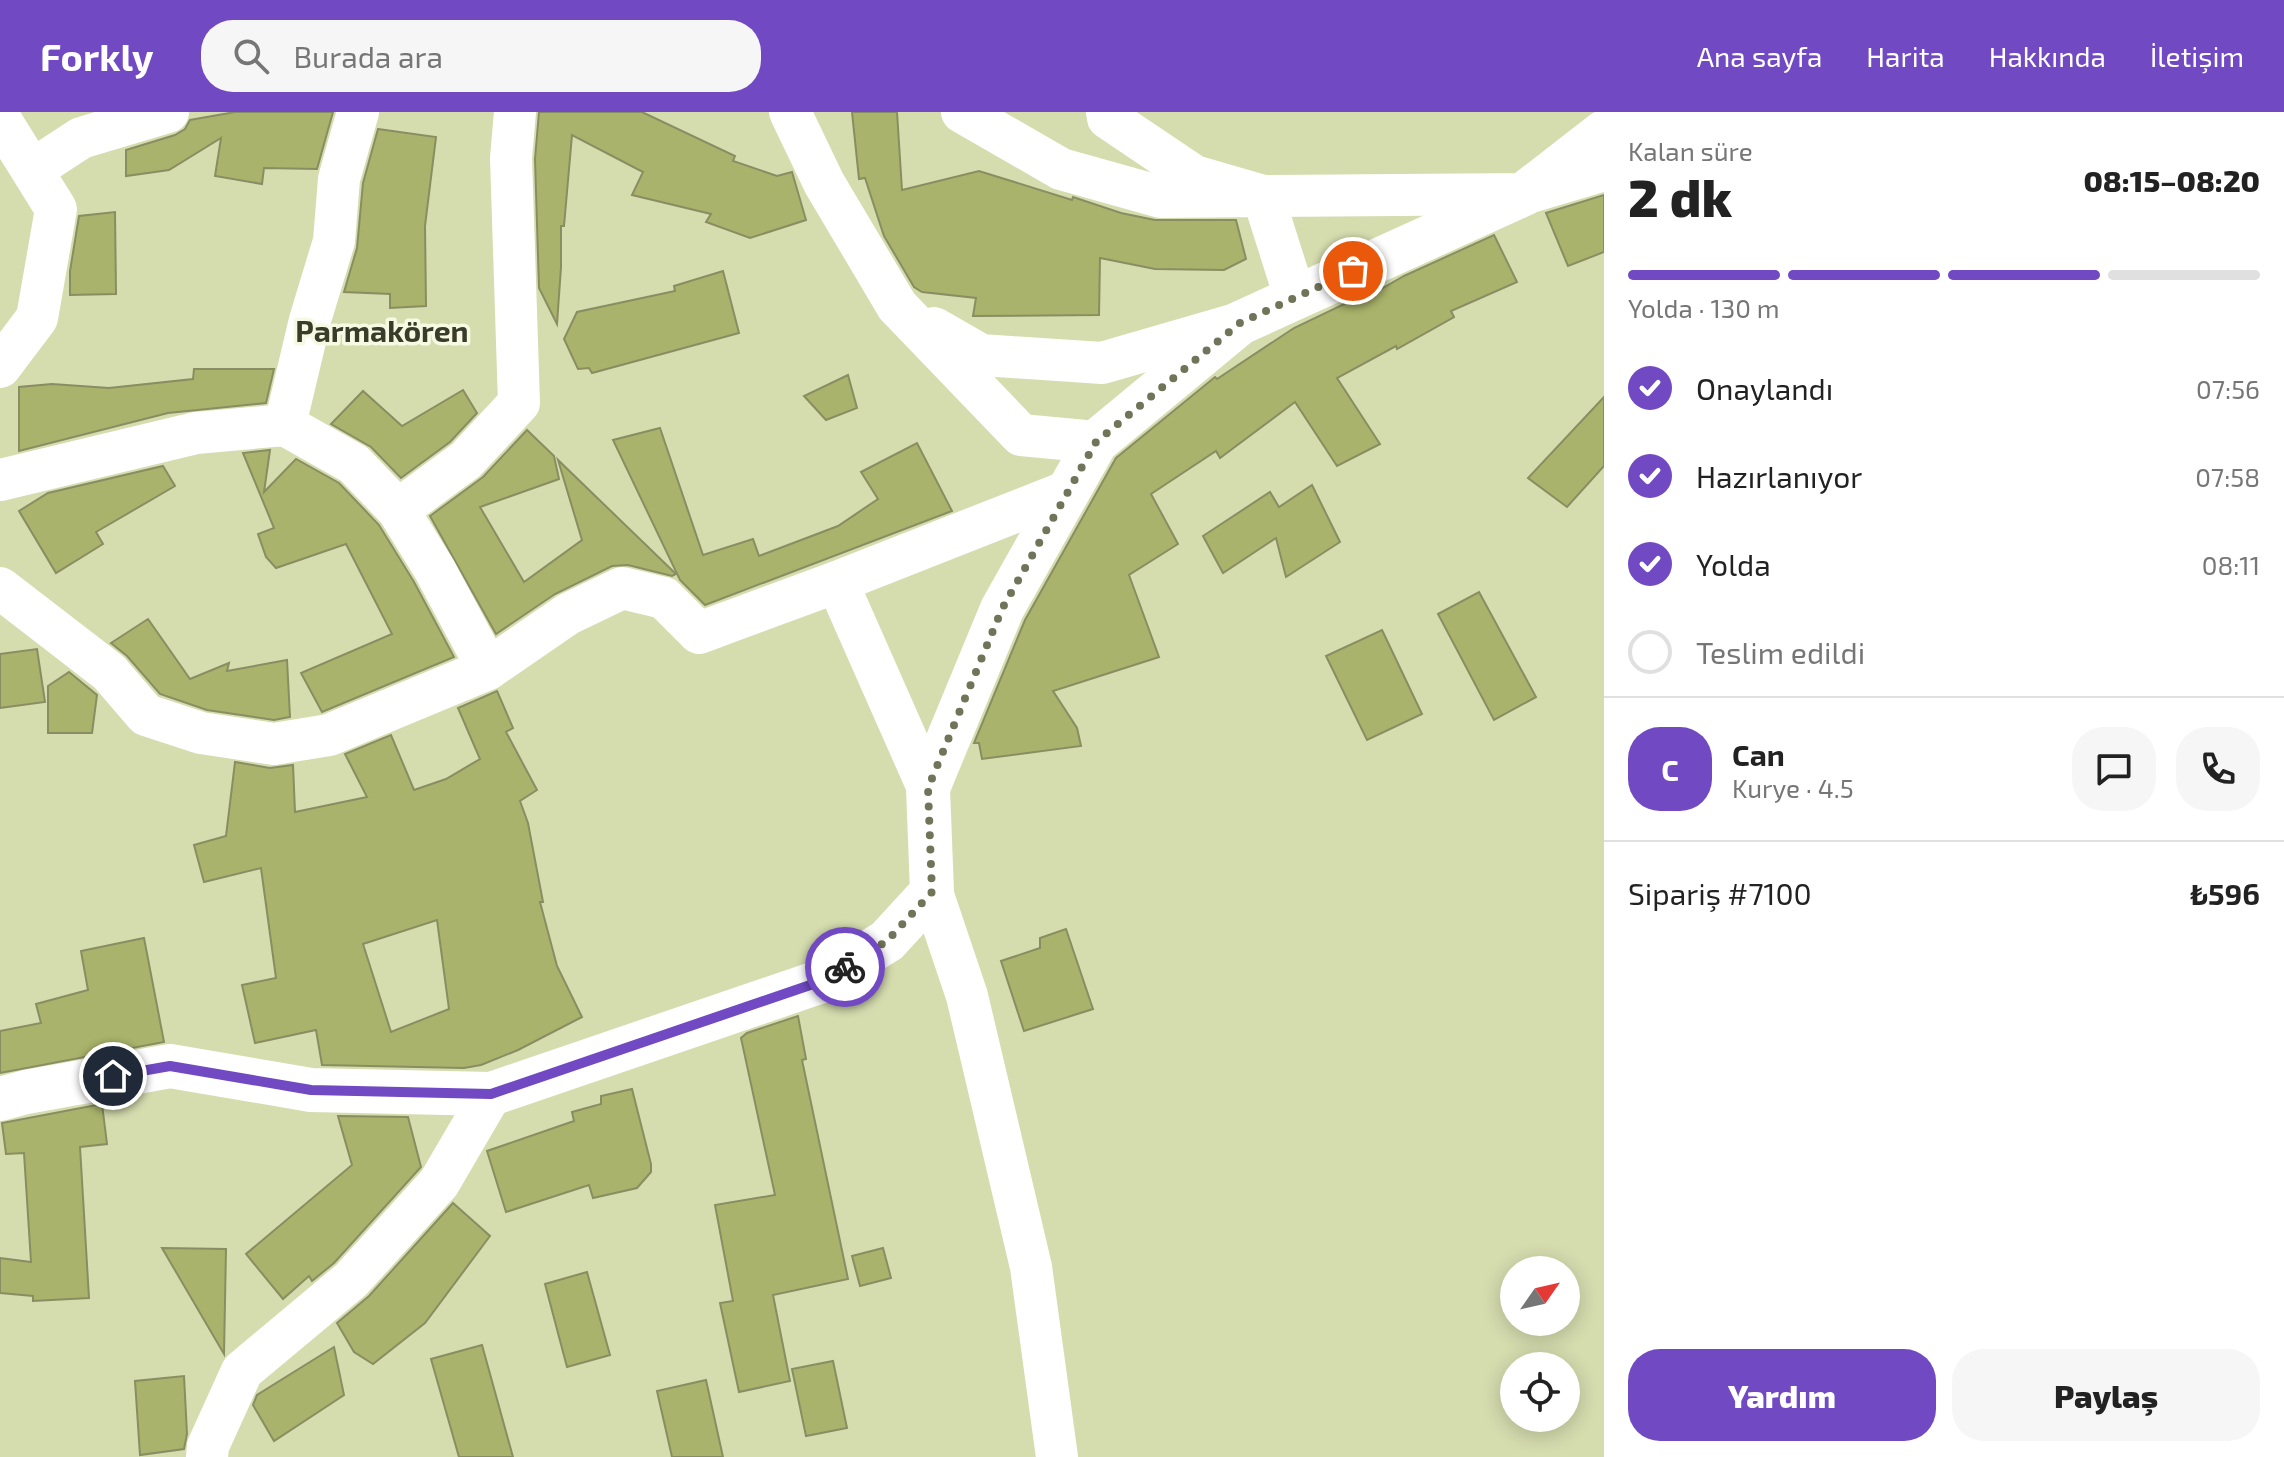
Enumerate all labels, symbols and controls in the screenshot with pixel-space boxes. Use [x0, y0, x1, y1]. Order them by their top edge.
search box [201, 20, 761, 92]
text: Forkly [40, 33, 153, 79]
icon: search [229, 34, 273, 78]
text: Burada ara [293, 38, 443, 74]
text: Ana sayfa [1697, 39, 1822, 73]
text: Harita [1866, 39, 1945, 73]
text: Hakkında [1989, 39, 2106, 73]
text: İletişim [2150, 39, 2244, 73]
text: Kalan süre [1628, 135, 1753, 166]
text: 08:15–08:20 [2083, 162, 2260, 198]
text: 2 dk [1628, 165, 1732, 227]
pin [1319, 237, 1387, 305]
icon: bag [1331, 249, 1375, 293]
text: Yolda · 130 m [1628, 292, 1780, 323]
district label: Parmakören [295, 312, 469, 348]
icon: check [1628, 366, 1672, 410]
text: Onaylandı [1696, 370, 1833, 406]
text: 07:56 [2196, 373, 2260, 404]
icon: check [1628, 454, 1672, 498]
text: Hazırlanıyor [1696, 458, 1862, 494]
text: 07:58 [2195, 461, 2260, 492]
icon: check [1628, 542, 1672, 586]
text: Yolda [1696, 546, 1771, 582]
text: 08:11 [2202, 549, 2260, 580]
text: Teslim edildi [1696, 634, 1865, 670]
button: chat [2072, 727, 2156, 811]
button: phone [2176, 727, 2260, 811]
text: Can [1732, 736, 1785, 772]
text: C [1661, 751, 1679, 787]
text: Kurye · 4.5 [1732, 772, 1854, 803]
text: Sipariş #7100 [1628, 875, 1812, 911]
text: ₺596 [2190, 875, 2260, 911]
courier [805, 927, 885, 1007]
icon: bike [823, 945, 867, 989]
pin [79, 1042, 147, 1110]
icon: home [91, 1054, 135, 1098]
north arrow [1500, 1256, 1580, 1336]
map controls [1500, 1256, 1580, 1432]
button: Yardım [1628, 1349, 1936, 1441]
button: Paylaş [1952, 1349, 2260, 1441]
button: locate [1500, 1352, 1580, 1432]

